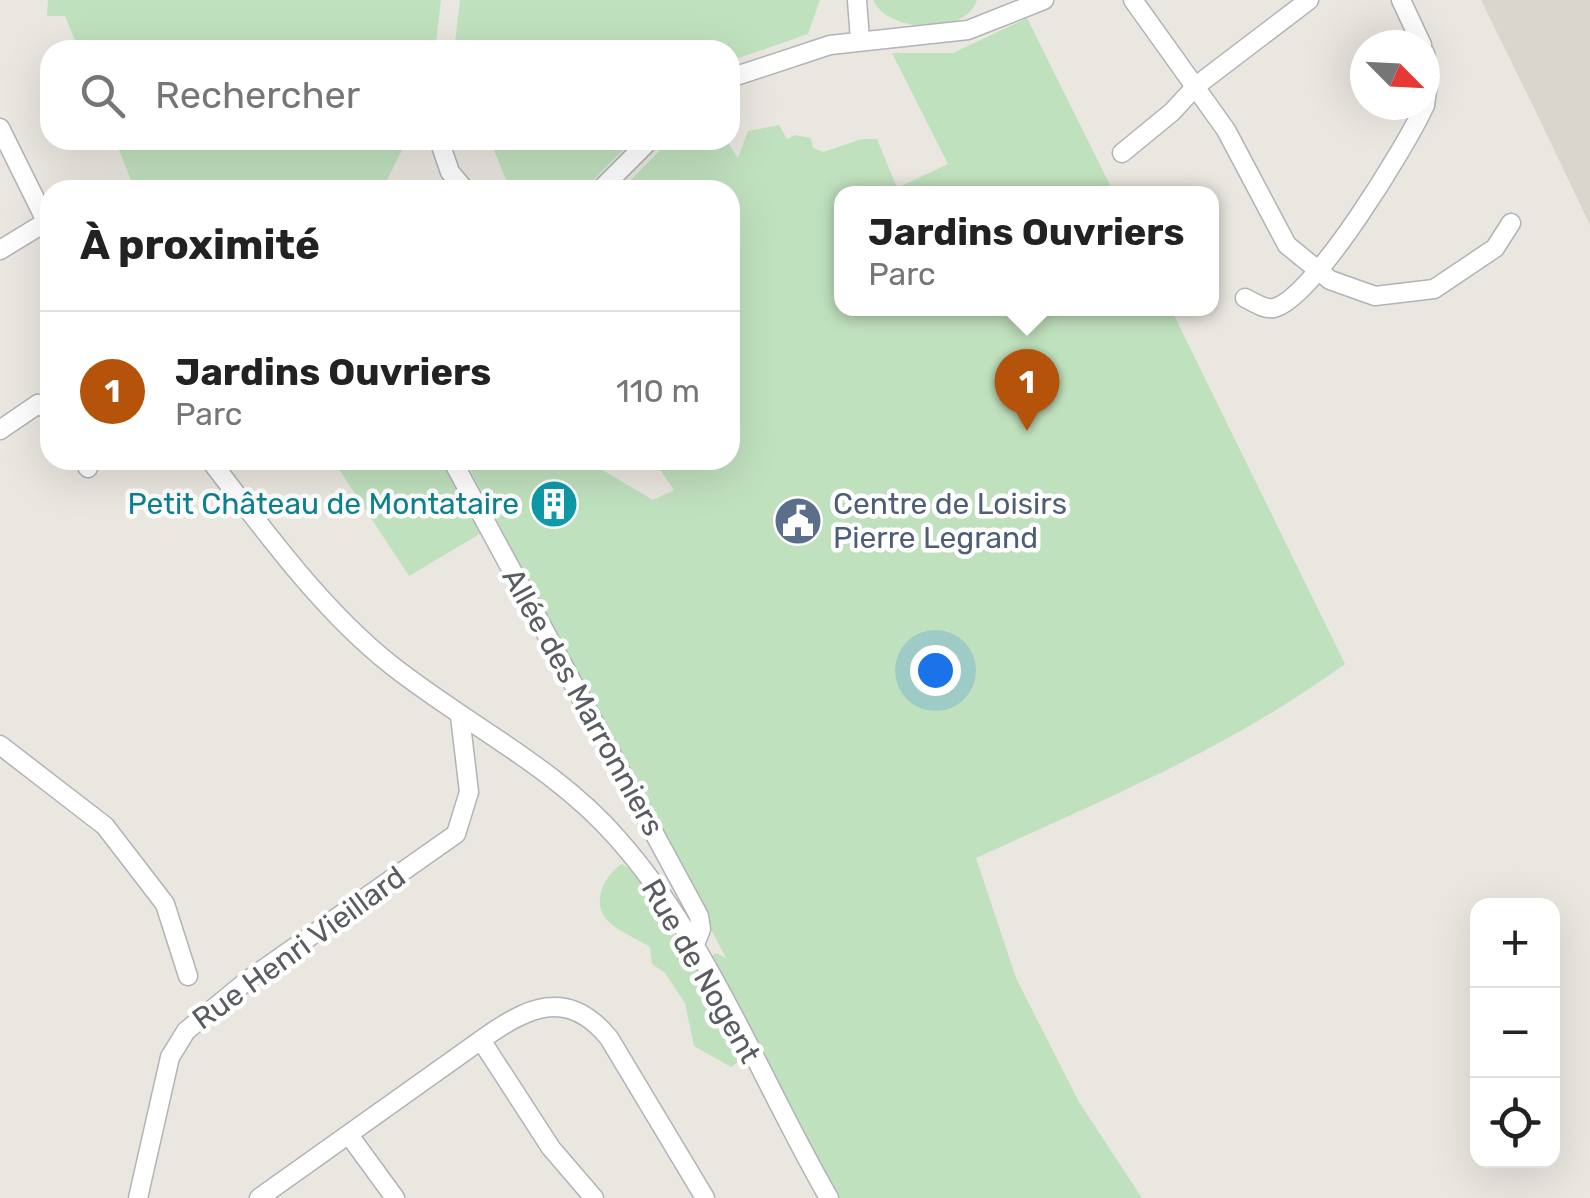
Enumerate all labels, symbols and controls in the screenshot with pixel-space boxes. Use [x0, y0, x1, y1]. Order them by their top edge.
north arrow [1350, 30, 1440, 120]
search box [40, 40, 740, 150]
icon: search [75, 68, 130, 123]
text: Rechercher [155, 72, 360, 118]
popup [834, 186, 1219, 316]
text: Jardins Ouvriers [868, 209, 1185, 255]
text: À proximité [80, 220, 320, 270]
text: Parc [868, 255, 936, 293]
pin: 1 [994, 348, 1060, 431]
text: Jardins Ouvriers [175, 349, 491, 395]
text: 1 [105, 372, 120, 410]
text: 110 m [616, 372, 700, 410]
text: Parc [175, 395, 242, 433]
building icon: Petit Château de Montataire [528, 478, 580, 530]
place label: Petit Château de Montataire [127, 486, 519, 522]
place label: Centre de Loisirs Pierre Legrand [833, 486, 1067, 556]
public building icon: Centre de Loisirs Pierre Legrand [772, 495, 824, 547]
street label: Allée des Marronniers [494, 562, 672, 842]
your location [910, 645, 961, 696]
street label: Rue Henri Vieillard [186, 859, 412, 1037]
street label: Rue de Nogent [634, 873, 768, 1070]
map controls [1470, 898, 1560, 1168]
button: + [1470, 898, 1560, 988]
button: − [1470, 988, 1560, 1078]
button: locate [1470, 1078, 1560, 1168]

